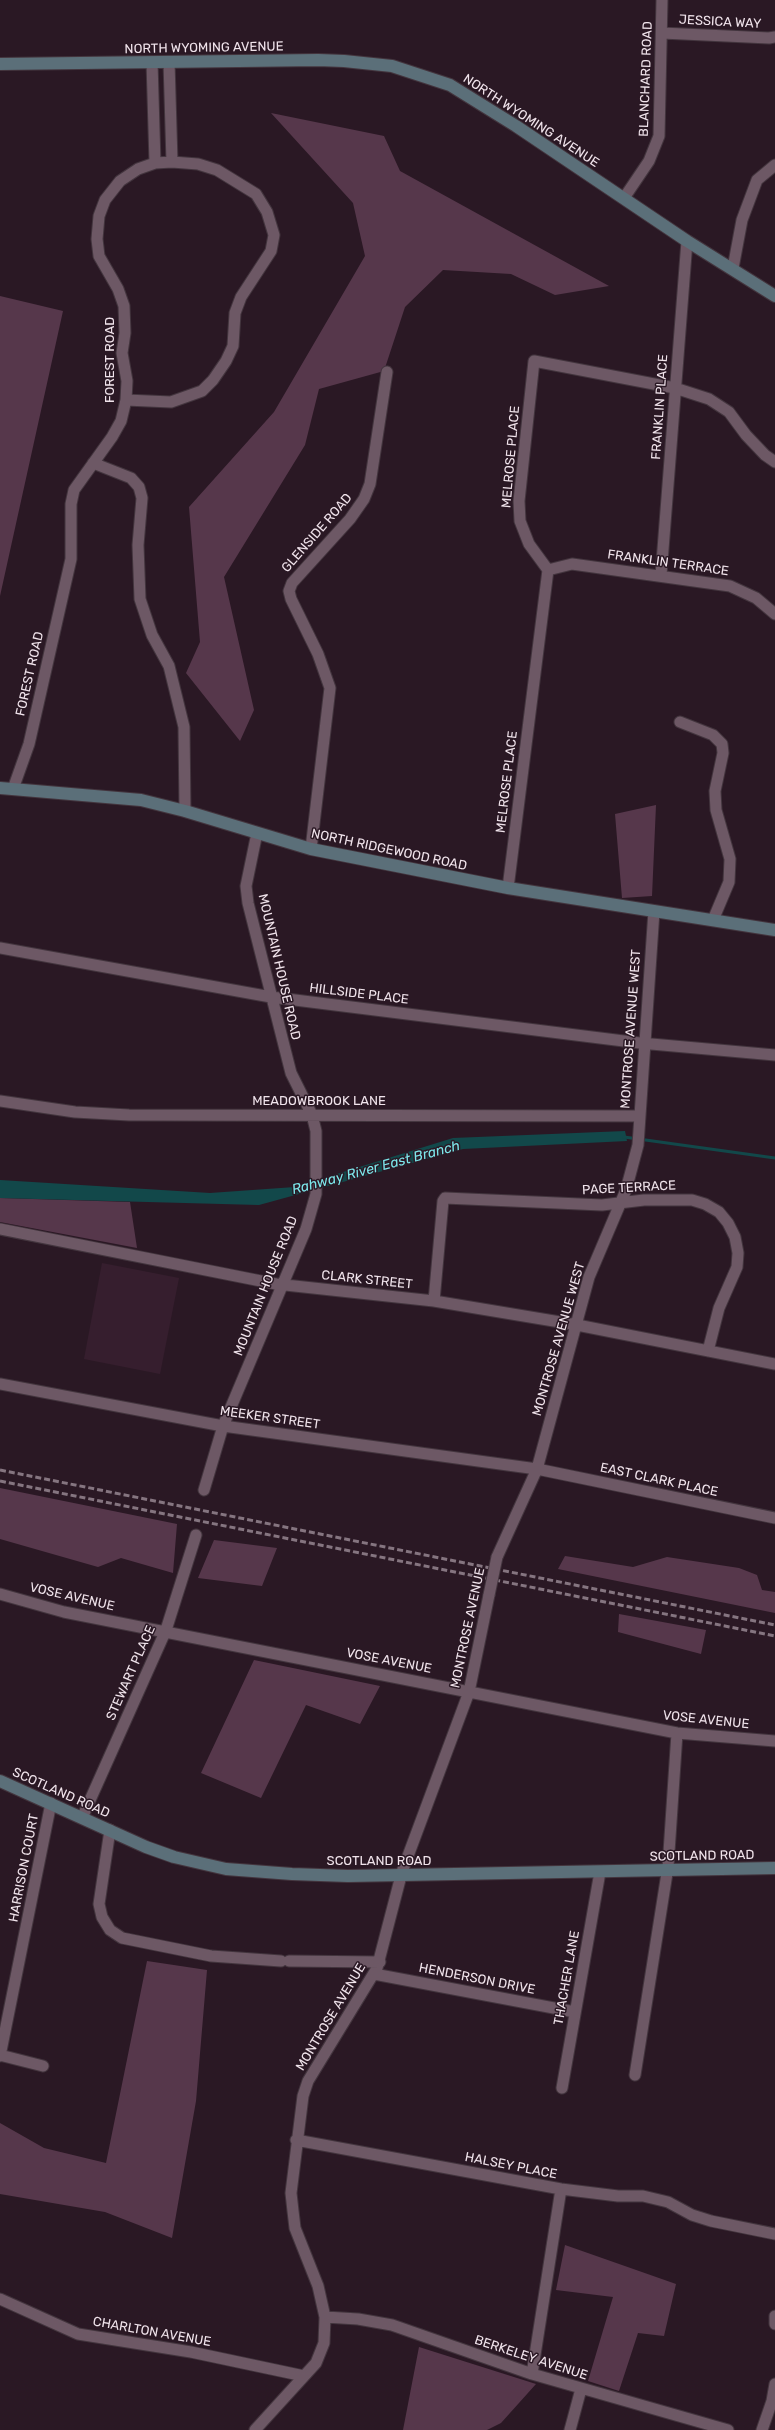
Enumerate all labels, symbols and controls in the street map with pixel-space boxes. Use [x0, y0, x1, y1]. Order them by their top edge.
street label: JESSICA WAY [678, 12, 762, 32]
street label: BLANCHARD ROAD [636, 21, 656, 137]
street label: NORTH WYOMING AVENUE [124, 39, 284, 57]
street label: NORTH WYOMING AVENUE [460, 71, 602, 171]
street label: FOREST ROAD [102, 317, 118, 403]
street label: FRANKLIN PLACE [649, 354, 671, 460]
street label: MELROSE PLACE [499, 405, 523, 509]
street label: GLENSIDE ROAD [278, 490, 356, 576]
street label: FRANKLIN TERRACE [606, 547, 730, 579]
street label: FOREST ROAD [13, 630, 47, 718]
street label: MELROSE PLACE [493, 730, 521, 834]
street label: NORTH RIDGEWOOD ROAD [310, 826, 468, 874]
street label: MOUNTAIN HOUSE ROAD [255, 892, 303, 1042]
street label: MONTROSE AVENUE WEST [618, 949, 644, 1109]
street label: HILLSIDE PLACE [308, 980, 410, 1008]
street label: MEADOWBROOK LANE [252, 1093, 386, 1109]
water label: Rahway River East Branch [290, 1137, 462, 1199]
street label: PAGE TERRACE [582, 1178, 676, 1198]
street label: MOUNTAIN HOUSE ROAD [231, 1214, 301, 1358]
street label: MONTROSE AVENUE WEST [530, 1260, 588, 1418]
street label: CLARK STREET [321, 1267, 413, 1293]
street label: MEEKER STREET [219, 1403, 321, 1433]
street label: EAST CLARK PLACE [599, 1460, 719, 1500]
street label: MONTROSE AVENUE [448, 1566, 488, 1690]
street label: VOSE AVENUE [28, 1580, 116, 1614]
street label: STEWART PLACE [103, 1623, 159, 1723]
street label: VOSE AVENUE [345, 1645, 433, 1677]
street label: VOSE AVENUE [662, 1708, 750, 1732]
street label: SCOTLAND ROAD [10, 1765, 112, 1821]
street label: HARRISON COURT [6, 1812, 42, 1924]
street label: SCOTLAND ROAD [649, 1847, 755, 1865]
street label: SCOTLAND ROAD [327, 1853, 431, 1869]
street label: THACHER LANE [551, 1929, 583, 2027]
street label: MONTROSE AVENUE [293, 1960, 369, 2074]
street label: HENDERSON DRIVE [418, 1960, 536, 1998]
street label: HALSEY PLACE [464, 2149, 558, 2183]
street label: CHARLTON AVENUE [92, 2314, 212, 2350]
street label: BERKELEY AVENUE [472, 2332, 590, 2384]

